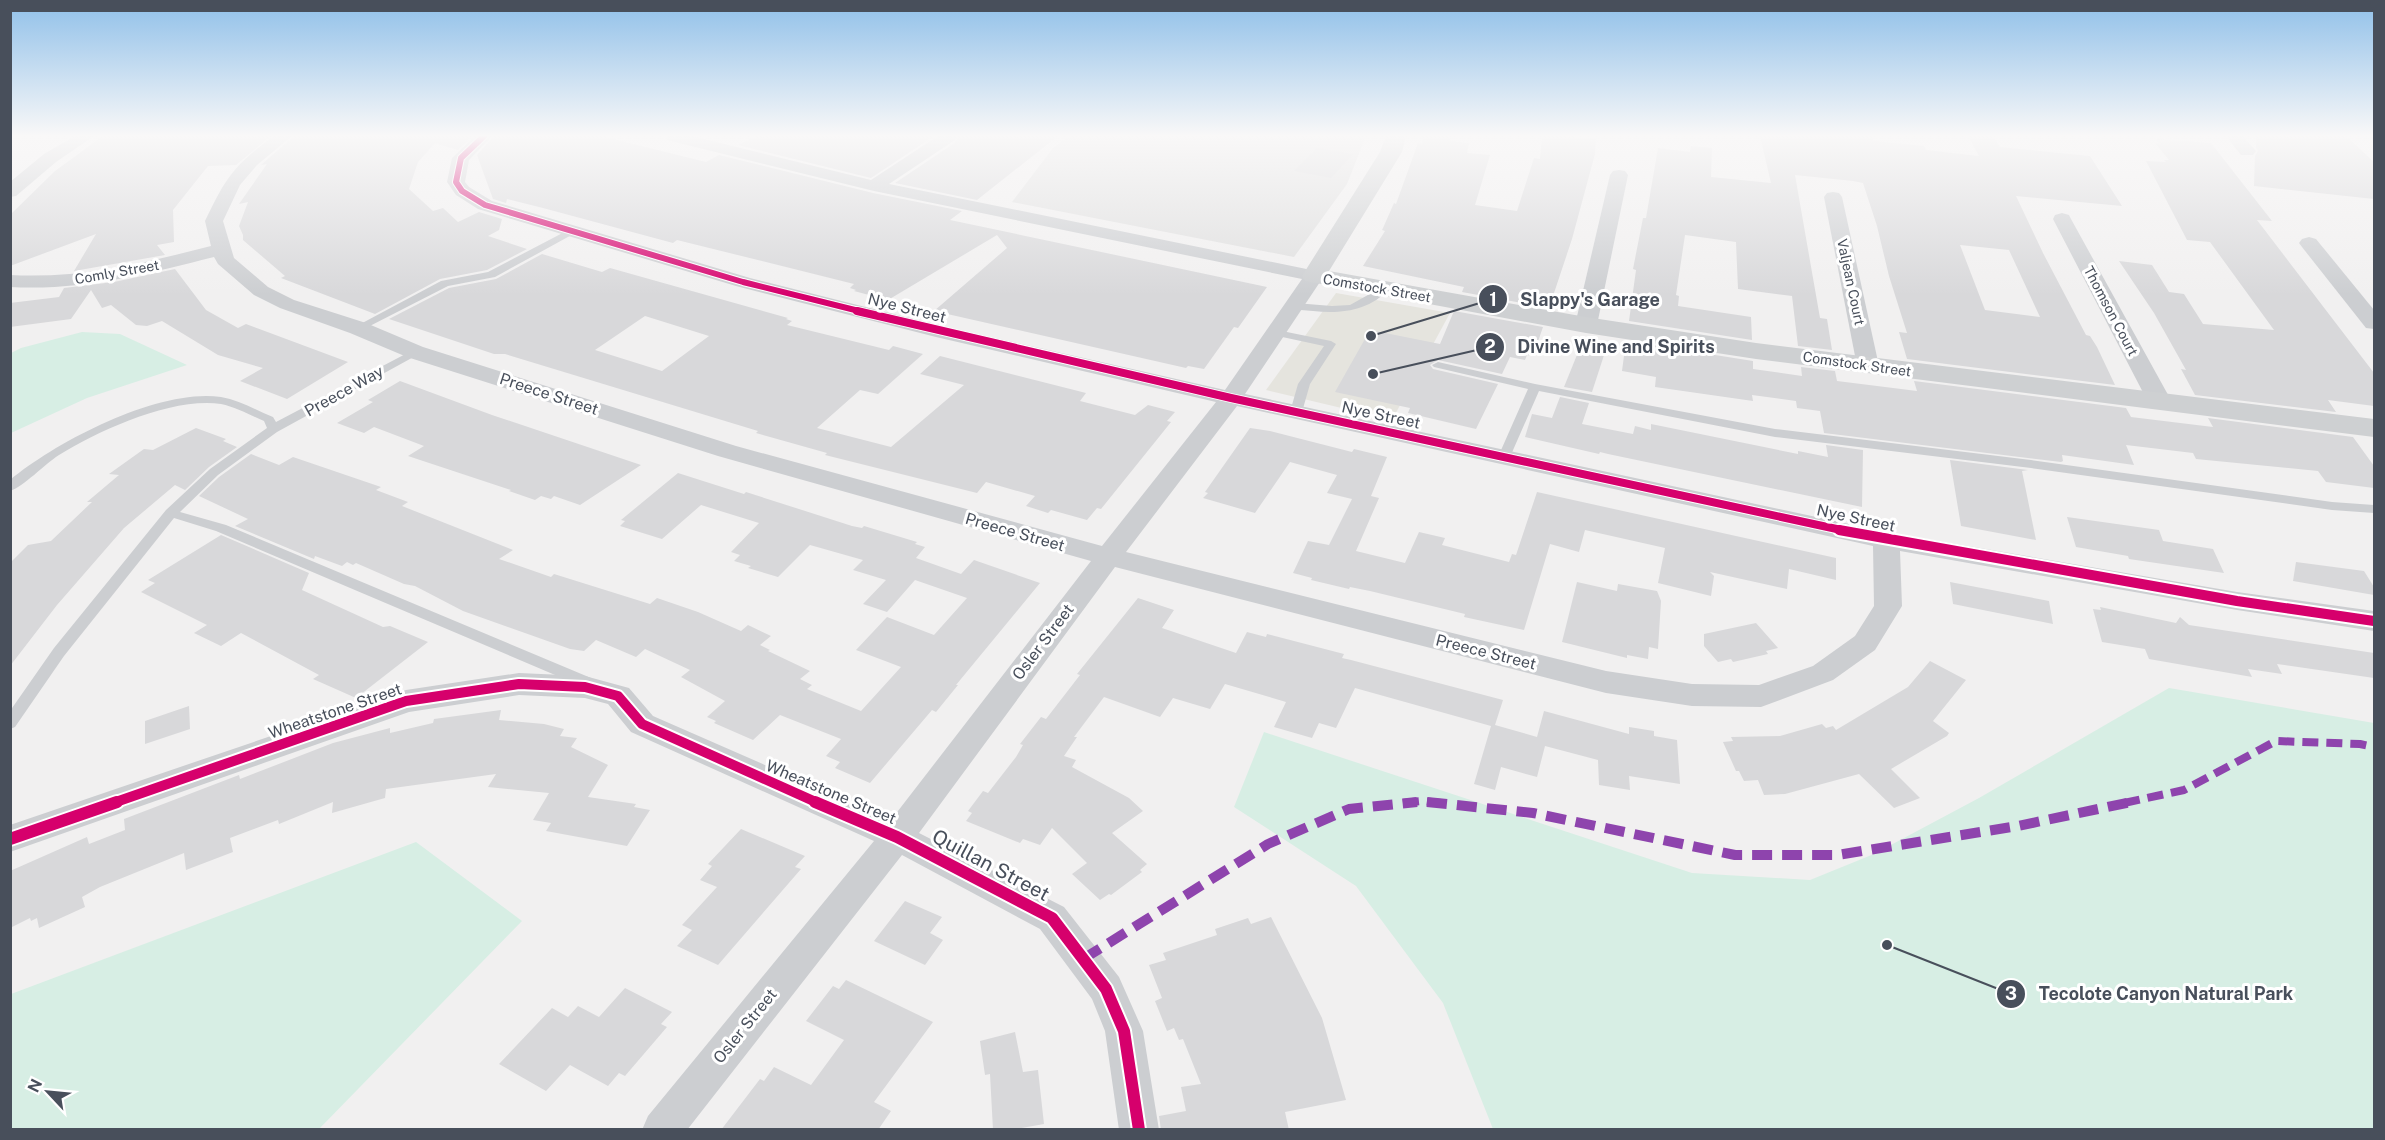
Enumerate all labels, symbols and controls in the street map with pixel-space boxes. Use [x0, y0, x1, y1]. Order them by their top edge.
street label: Valjean Court [1834, 237, 1868, 327]
street label: Comly Street [74, 257, 160, 287]
street label: Thomson Court [2081, 263, 2141, 359]
street label: Comstock Street [1322, 271, 1432, 305]
callout: Slappy's Garage [1478, 281, 1672, 317]
street label: Nye Street [866, 289, 948, 327]
text: 1 [1489, 289, 1497, 310]
text: Slappy's Garage [1520, 289, 1660, 310]
callout: Divine Wine and Spirits [1475, 329, 1727, 365]
text: 2 [1484, 336, 1496, 357]
text: Divine Wine and Spirits [1517, 336, 1715, 357]
street label: Comstock Street [1802, 348, 1912, 380]
street label: Preece Way [301, 361, 387, 420]
street label: Preece Street [497, 369, 601, 419]
street label: Nye Street [1340, 397, 1422, 433]
street label: Nye Street [1815, 500, 1897, 536]
street label: Preece Street [963, 509, 1067, 555]
street label: Osler Street [1008, 600, 1078, 684]
street label: Preece Street [1434, 630, 1538, 674]
street label: Wheatstone Street [266, 679, 404, 743]
street label: Wheatstone Street [763, 756, 899, 828]
street label: Quillan Street [928, 824, 1054, 906]
callout: Tecolote Canyon Natural Park [1996, 976, 2305, 1012]
text: 3 [2005, 983, 2017, 1004]
text: Tecolote Canyon Natural Park [2039, 983, 2294, 1004]
street label: Osler Street [709, 985, 781, 1067]
north arrow [18, 1062, 78, 1122]
text: N [24, 1076, 46, 1095]

